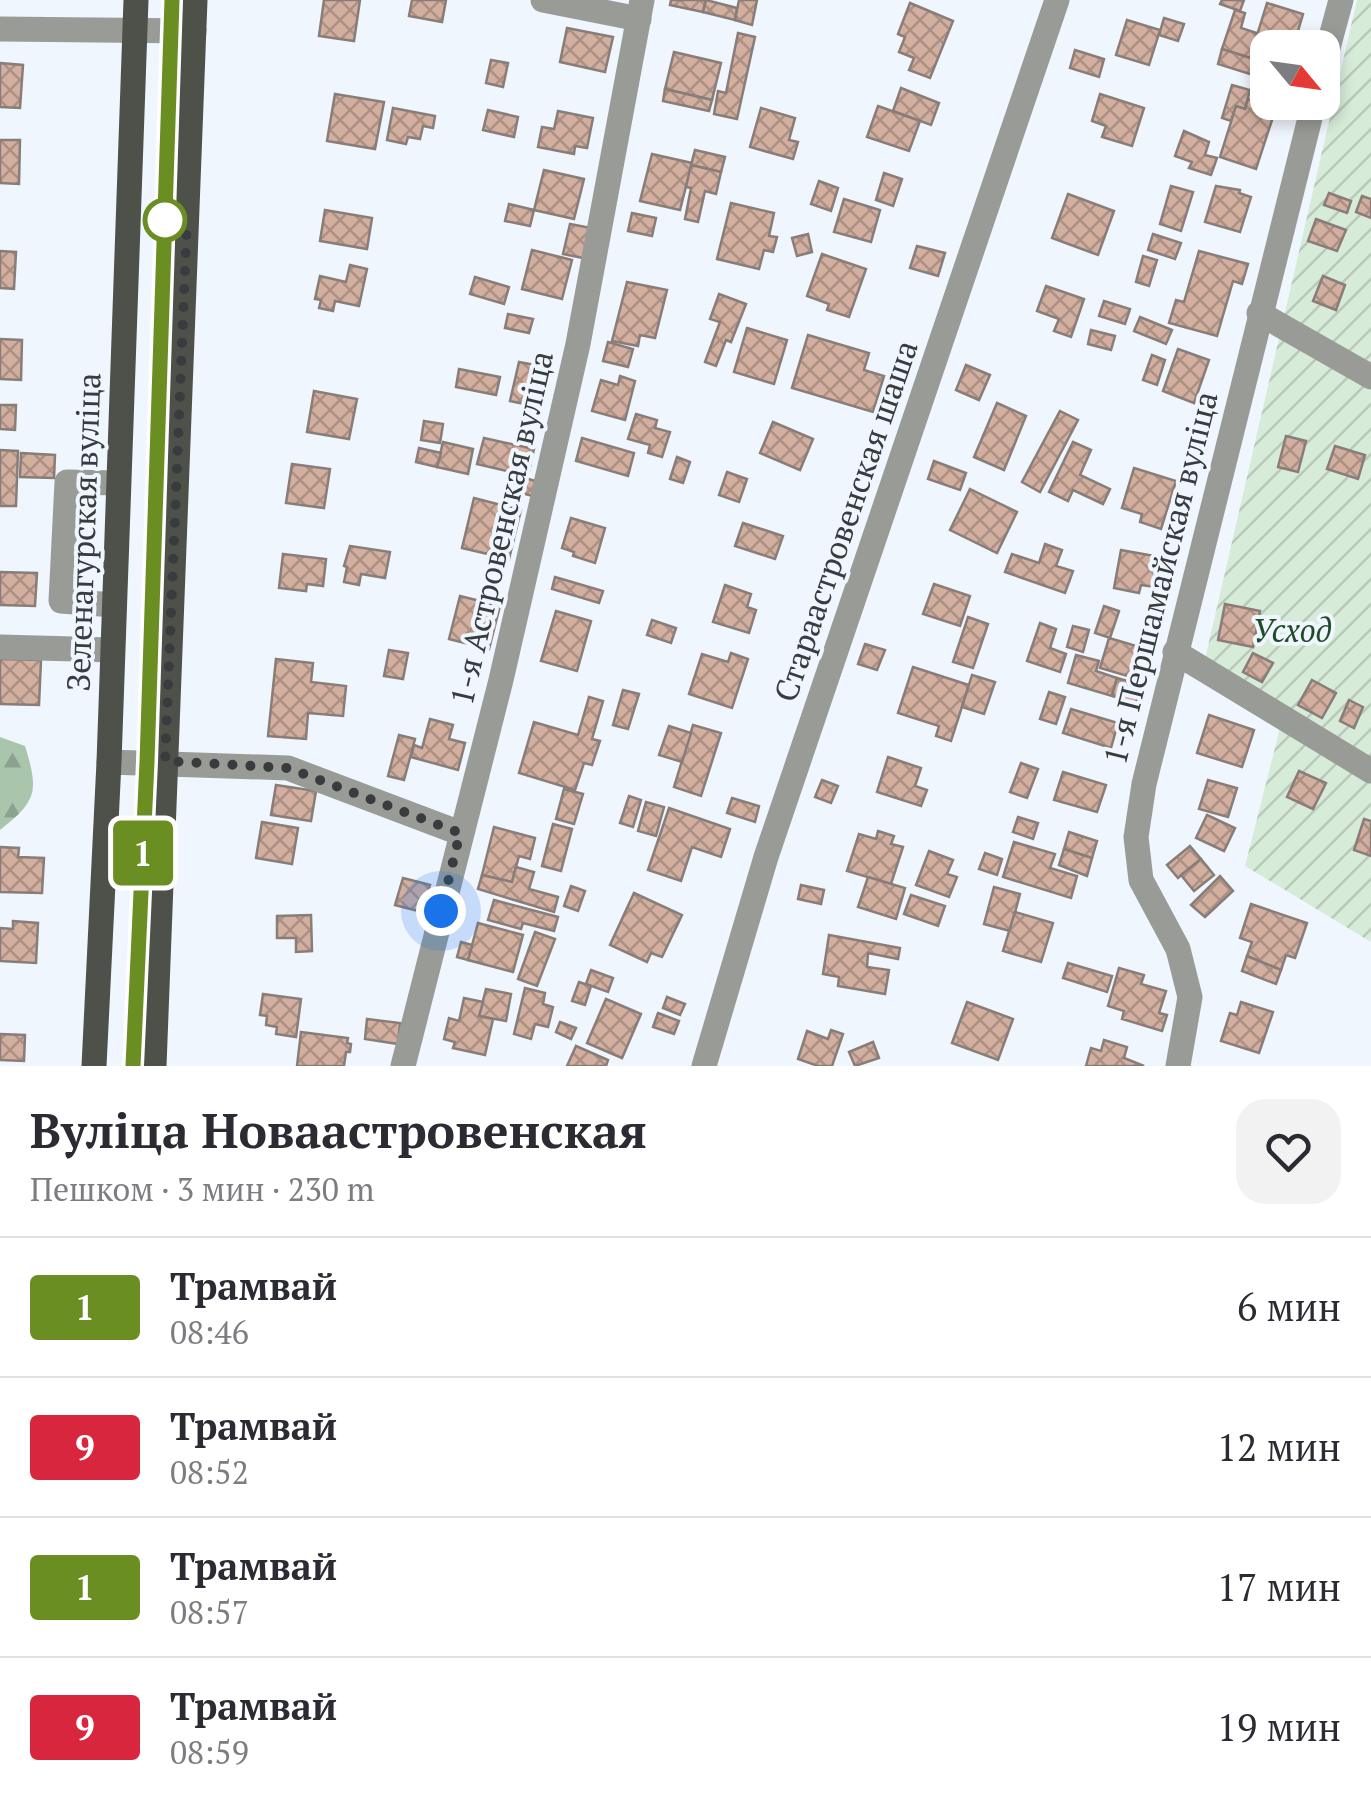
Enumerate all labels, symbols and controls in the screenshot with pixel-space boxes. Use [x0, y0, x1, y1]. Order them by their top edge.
north arrow [1250, 30, 1340, 120]
map controls [1250, 30, 1340, 120]
unlabelled marker [144, 199, 186, 241]
street label: Стараастровенская шаша [763, 334, 927, 707]
street label: 1-я Астровенская вуліца [440, 346, 562, 709]
street label: Зеленагурская вуліца [56, 372, 110, 692]
street label: 1-я Першамайская вуліца [1093, 387, 1227, 769]
park label: Усход [1252, 609, 1332, 651]
line badge: 1 [110, 820, 176, 886]
text: 1 [133, 830, 153, 876]
your location [416, 886, 466, 936]
text: Вуліца Новаастровенская [30, 1098, 647, 1162]
button: heart [1236, 1099, 1341, 1204]
text: Пешком · 3 мин · 230 m [30, 1168, 374, 1210]
text: Трамвай [170, 1261, 337, 1311]
text: 6 мин [1237, 1282, 1341, 1332]
text: 1 [75, 1284, 95, 1330]
text: 08:46 [170, 1311, 249, 1353]
text: Трамвай [170, 1401, 337, 1451]
text: 12 мин [1217, 1422, 1341, 1472]
text: 9 [75, 1424, 95, 1470]
text: 08:52 [170, 1451, 249, 1493]
text: Трамвай [170, 1541, 337, 1591]
text: 17 мин [1217, 1562, 1341, 1612]
text: 1 [75, 1564, 95, 1610]
text: 08:57 [170, 1591, 249, 1633]
text: Трамвай [170, 1681, 337, 1731]
text: 19 мин [1217, 1702, 1341, 1752]
text: 9 [75, 1704, 95, 1750]
text: 08:59 [170, 1731, 249, 1773]

